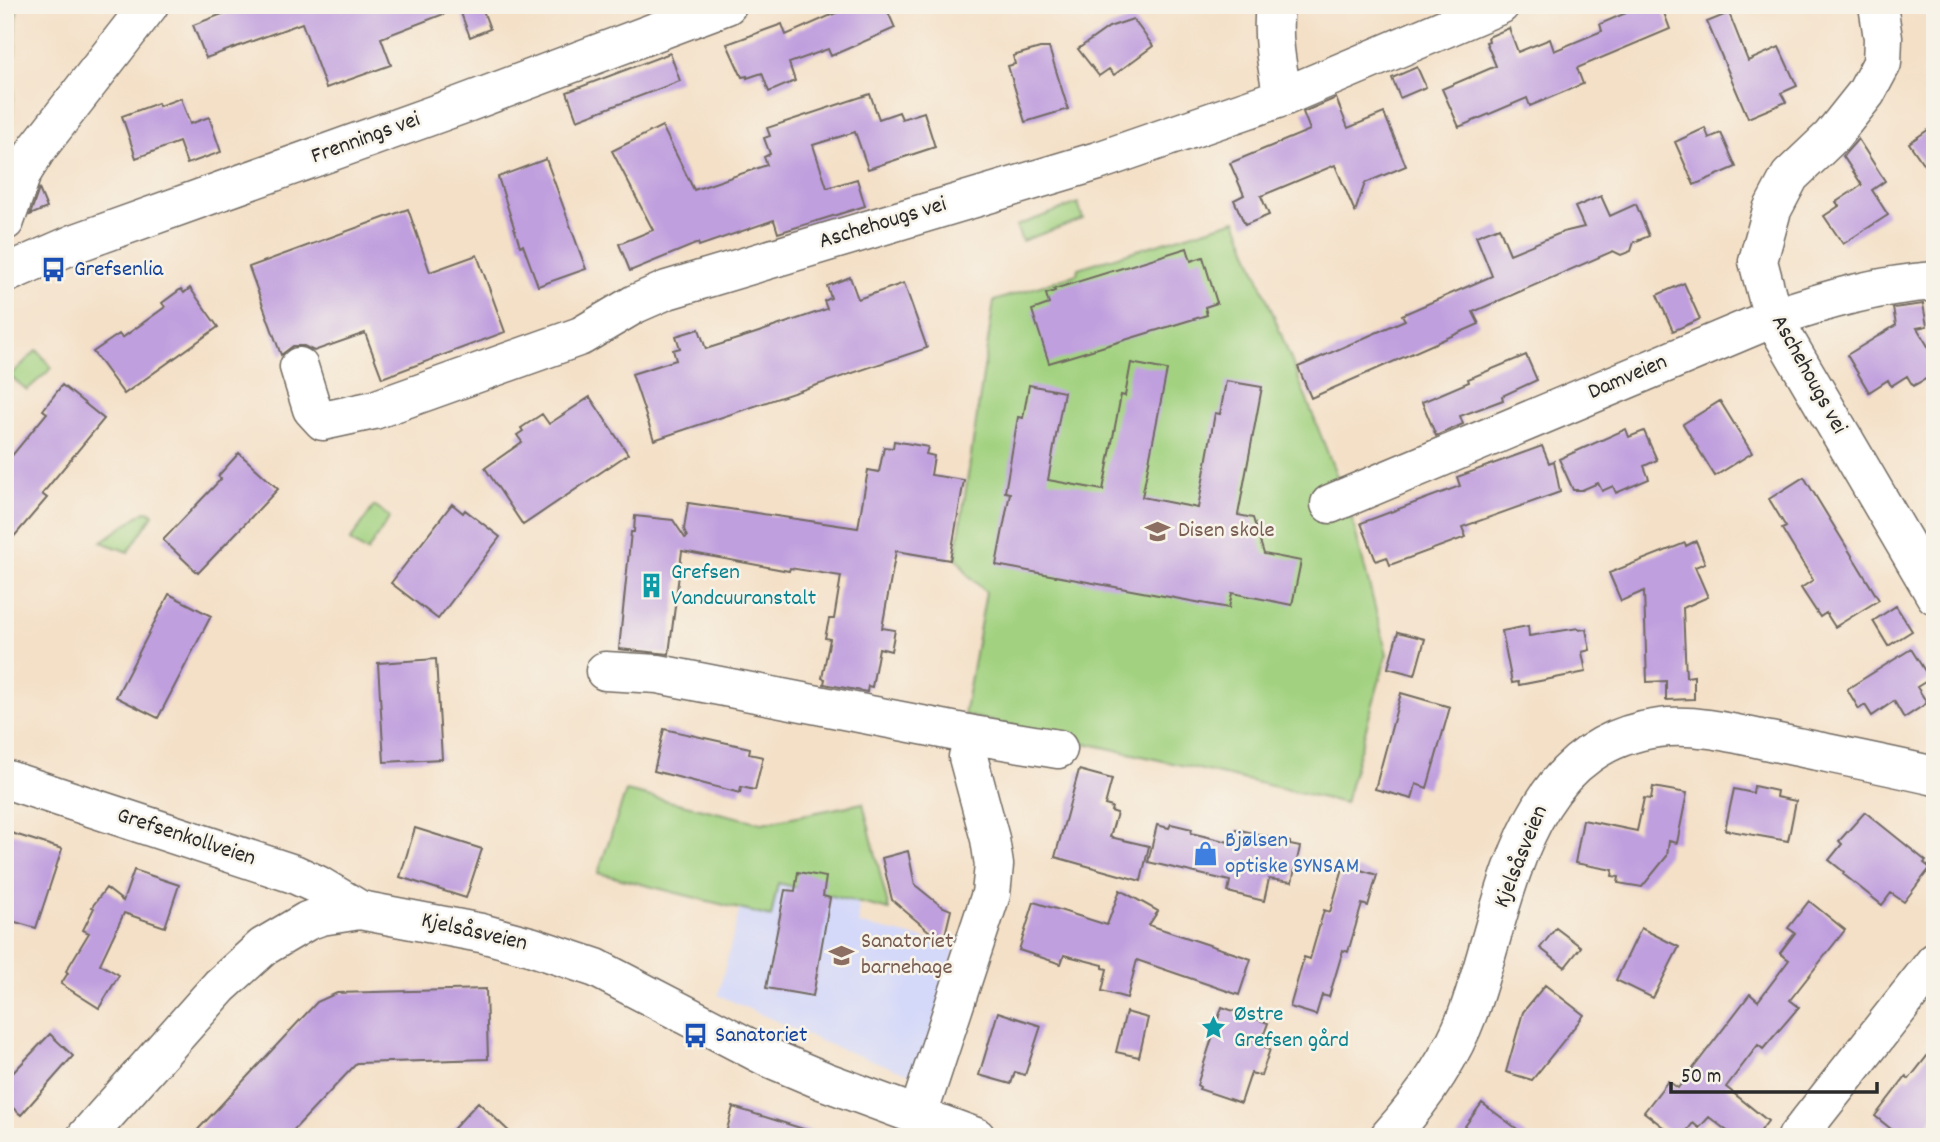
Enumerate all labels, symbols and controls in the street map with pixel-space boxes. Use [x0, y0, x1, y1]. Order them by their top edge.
street label: Frennings vei [307, 104, 425, 174]
street label: Aschehougs vei [815, 189, 951, 259]
place label: Grefsenlia [74, 254, 164, 287]
bus stop icon: Grefsenlia [40, 256, 68, 284]
street label: Aschehougs vei [1762, 309, 1854, 441]
street label: Damveien [1583, 347, 1673, 409]
place label: Disen skole [1178, 515, 1275, 548]
school or university icon: Disen skole [1144, 517, 1172, 545]
place label: Grefsen Vandcuuranstalt [671, 557, 816, 616]
building icon: Grefsen Vandcuuranstalt [637, 572, 665, 600]
street label: Grefsenkollveien [112, 800, 260, 876]
street label: Kjelsåsveien [1487, 801, 1557, 913]
place label: Bjølsen optiske SYNSAM [1225, 825, 1359, 884]
shop icon: Bjølsen optiske SYNSAM [1191, 840, 1219, 868]
street label: Kjelsåsveien [418, 905, 530, 961]
place label: Sanatoriet barnehage [861, 926, 953, 985]
school or university icon: Sanatoriet barnehage [827, 941, 855, 969]
place label: Østre Grefsen gård [1234, 999, 1349, 1058]
place icon: Østre Grefsen gård [1200, 1014, 1228, 1042]
place label: Sanatoriet [715, 1020, 807, 1053]
bus stop icon: Sanatoriet [681, 1022, 709, 1050]
scale bar [1671, 1051, 1877, 1095]
text: 50 m [1681, 1063, 1721, 1093]

